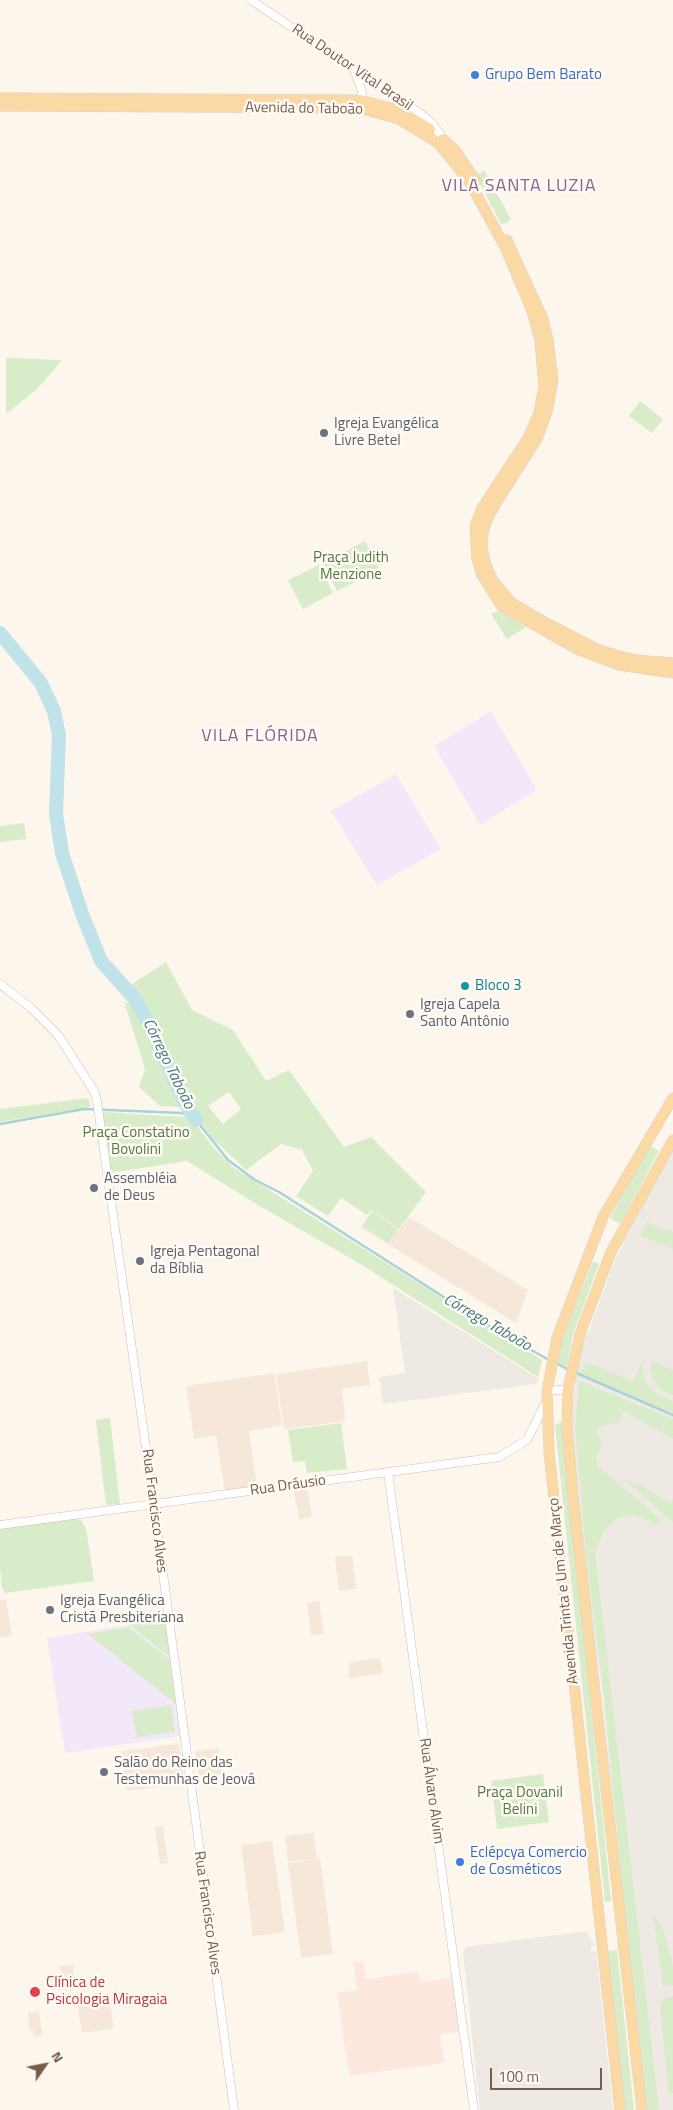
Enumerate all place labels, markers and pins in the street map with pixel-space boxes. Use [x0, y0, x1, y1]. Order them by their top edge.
place label: Grupo Bem Barato [485, 66, 602, 84]
marker: Grupo Bem Barato [469, 69, 481, 81]
place label: Igreja Evangélica Livre Betel [334, 415, 439, 450]
marker: Igreja Evangélica Livre Betel [318, 427, 330, 439]
place label: Bloco 3 [475, 977, 522, 995]
marker: Bloco 3 [459, 980, 471, 992]
place label: Igreja Capela Santo Antônio [420, 996, 510, 1031]
marker: Igreja Capela Santo Antônio [404, 1008, 416, 1020]
place label: Assembléia de Deus [104, 1170, 177, 1205]
marker: Assembléia de Deus [88, 1182, 100, 1194]
place label: Igreja Pentagonal da Bíblia [150, 1243, 260, 1278]
marker: Igreja Pentagonal da Bíblia [134, 1255, 146, 1267]
place label: Igreja Evangélica Cristã Presbiteriana [60, 1592, 184, 1627]
marker: Igreja Evangélica Cristã Presbiteriana [44, 1604, 56, 1616]
place label: Salão do Reino das Testemunhas de Jeová [114, 1754, 255, 1789]
marker: Salão do Reino das Testemunhas de Jeová [98, 1766, 110, 1778]
place label: Eclépcya Comercio de Cosméticos [470, 1844, 587, 1879]
marker: Eclépcya Comercio de Cosméticos [454, 1856, 466, 1868]
place label: Clínica de Psicologia Miragaia [46, 1974, 167, 2009]
marker: Clínica de Psicologia Miragaia [28, 1985, 42, 1999]

